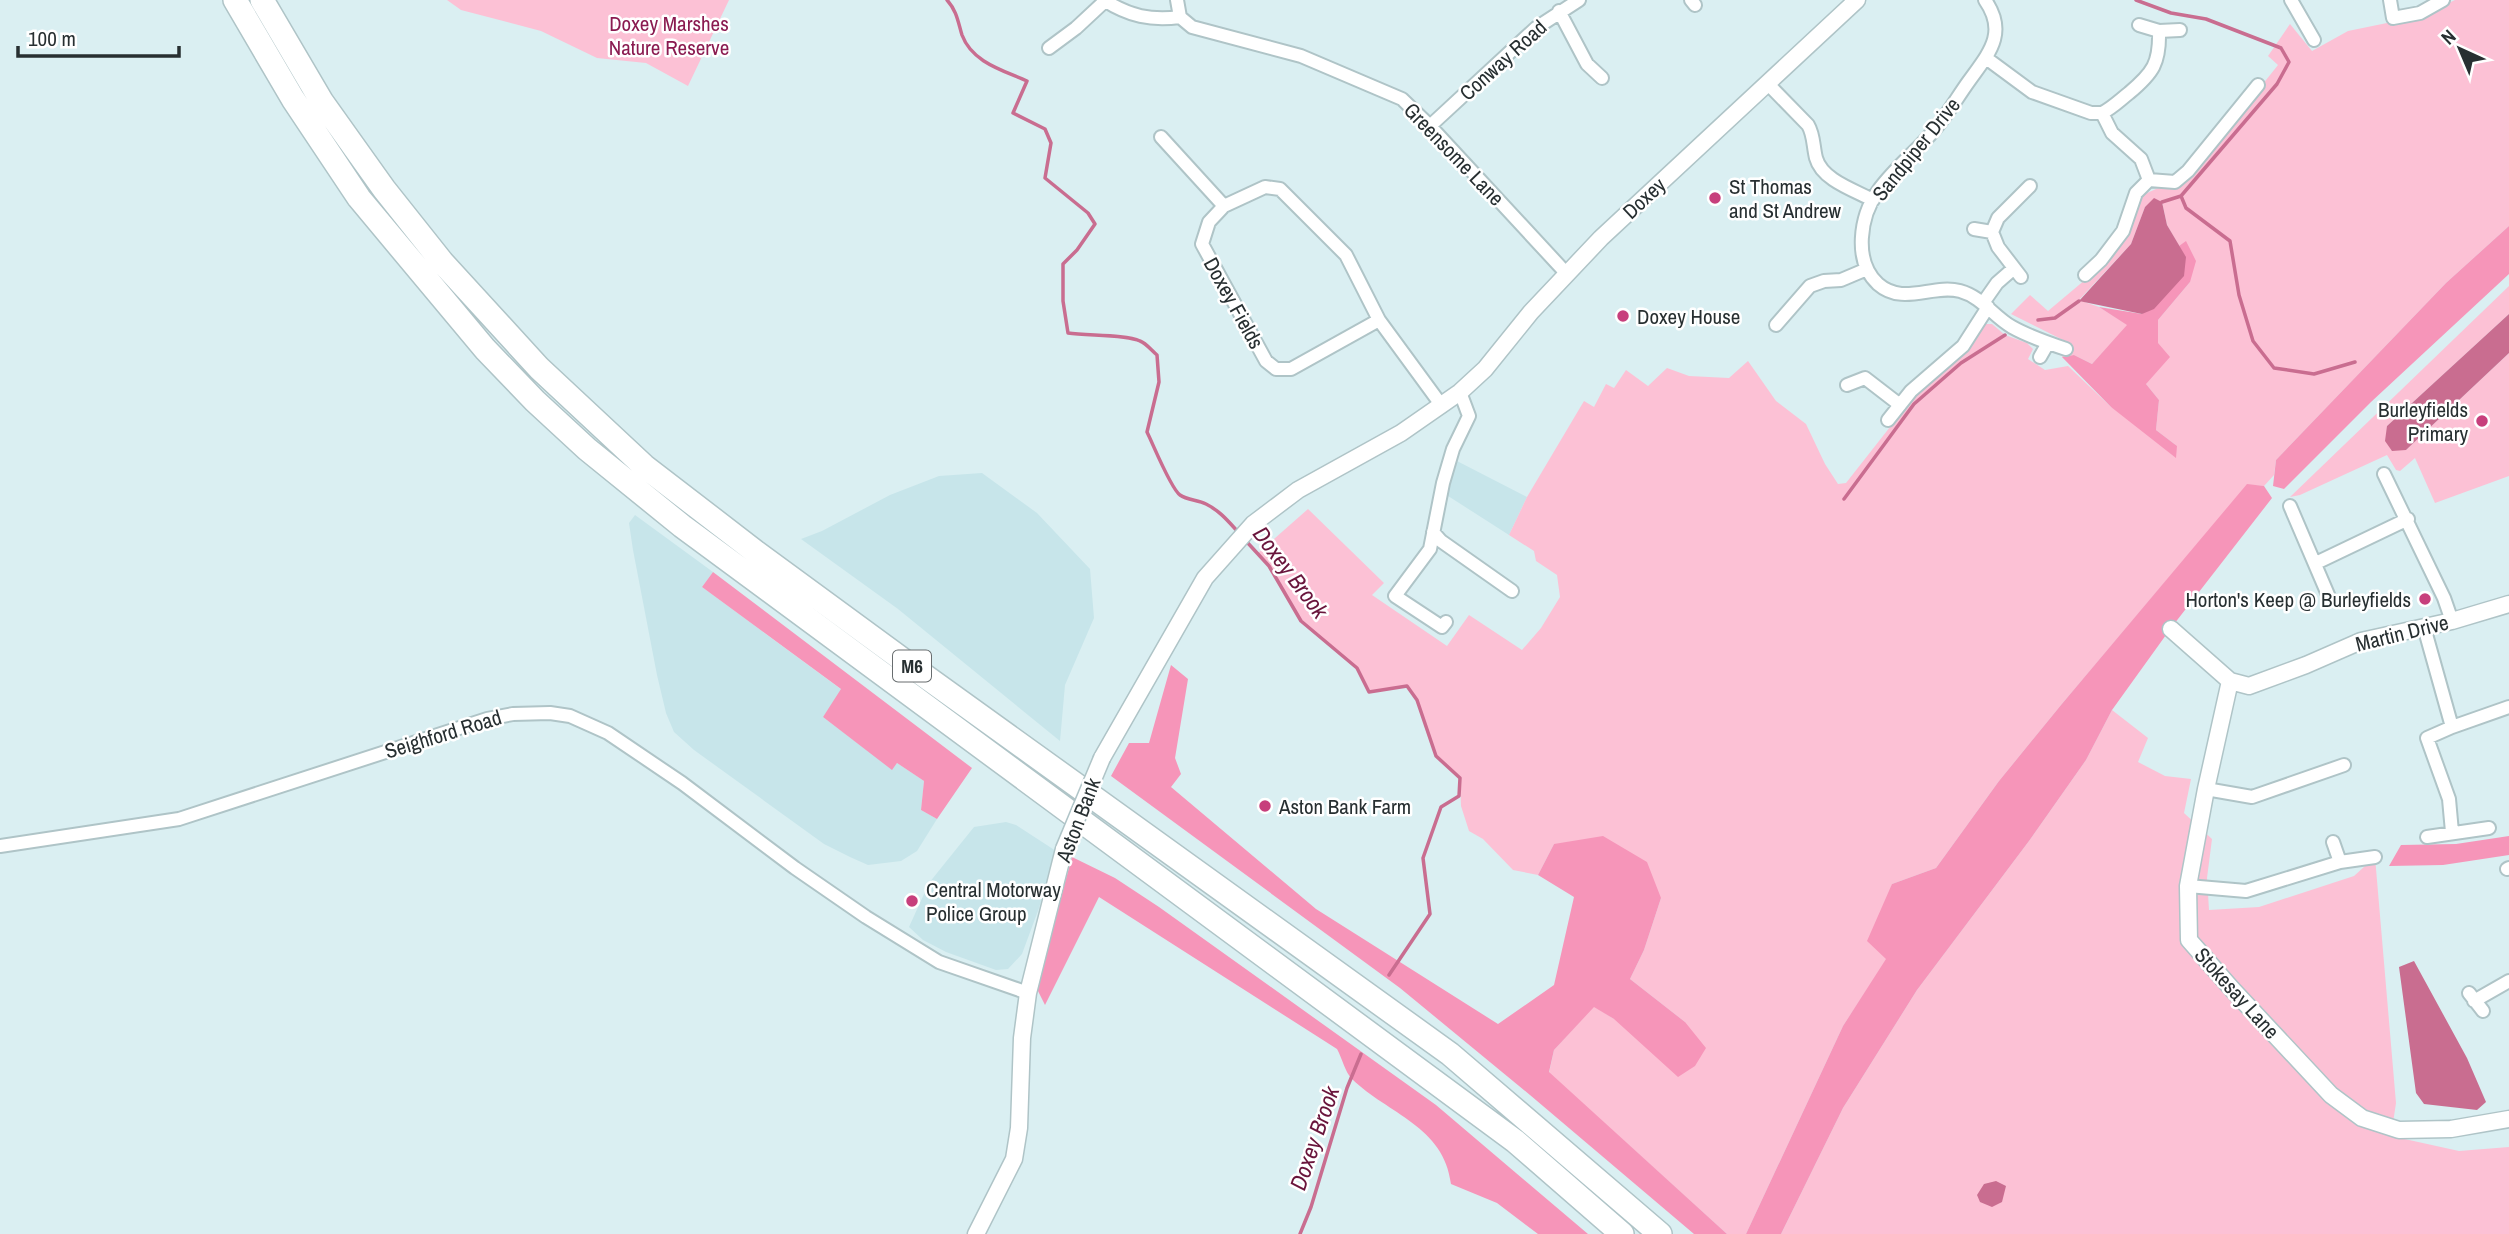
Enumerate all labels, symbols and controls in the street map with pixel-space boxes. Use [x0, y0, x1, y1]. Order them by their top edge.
park label: Doxey Marshes Nature Reserve [609, 9, 729, 62]
street label: Conway Road [1453, 13, 1553, 107]
scale bar [18, 14, 178, 58]
north arrow [2425, 14, 2495, 84]
text: 100 m [28, 24, 76, 53]
text: N [2435, 24, 2461, 50]
street label: Sandpiper Drive [1865, 91, 1967, 207]
street label: Greensome Lane [1397, 96, 1511, 212]
street label: Doxey [1616, 170, 1672, 225]
place label: St Thomas and St Andrew [1729, 172, 1842, 225]
marker: St Thomas and St Andrew [1707, 190, 1723, 206]
street label: Doxey Fields [1197, 252, 1271, 354]
place label: Doxey House [1637, 302, 1740, 331]
marker: Doxey House [1615, 308, 1631, 324]
place label: Burleyfields Primary [2378, 395, 2468, 448]
marker: Burleyfields Primary [2474, 413, 2490, 429]
water label: Doxey Brook [1246, 520, 1337, 626]
place label: Horton's Keep @ Burleyfields [2185, 585, 2411, 614]
marker: Horton's Keep @ Burleyfields [2417, 591, 2433, 607]
street label: Martin Drive [2353, 607, 2451, 659]
road number: M6 [893, 650, 931, 681]
street label: Seighford Road [381, 702, 505, 766]
street label: Aston Bank [1048, 773, 1107, 867]
place label: Aston Bank Farm [1278, 792, 1411, 821]
marker: Aston Bank Farm [1257, 798, 1273, 814]
place label: Central Motorway Police Group [926, 875, 1061, 928]
marker: Central Motorway Police Group [904, 893, 920, 909]
street label: Stokesay Lane [2188, 941, 2286, 1045]
water label: Doxey Brook [1282, 1080, 1347, 1194]

